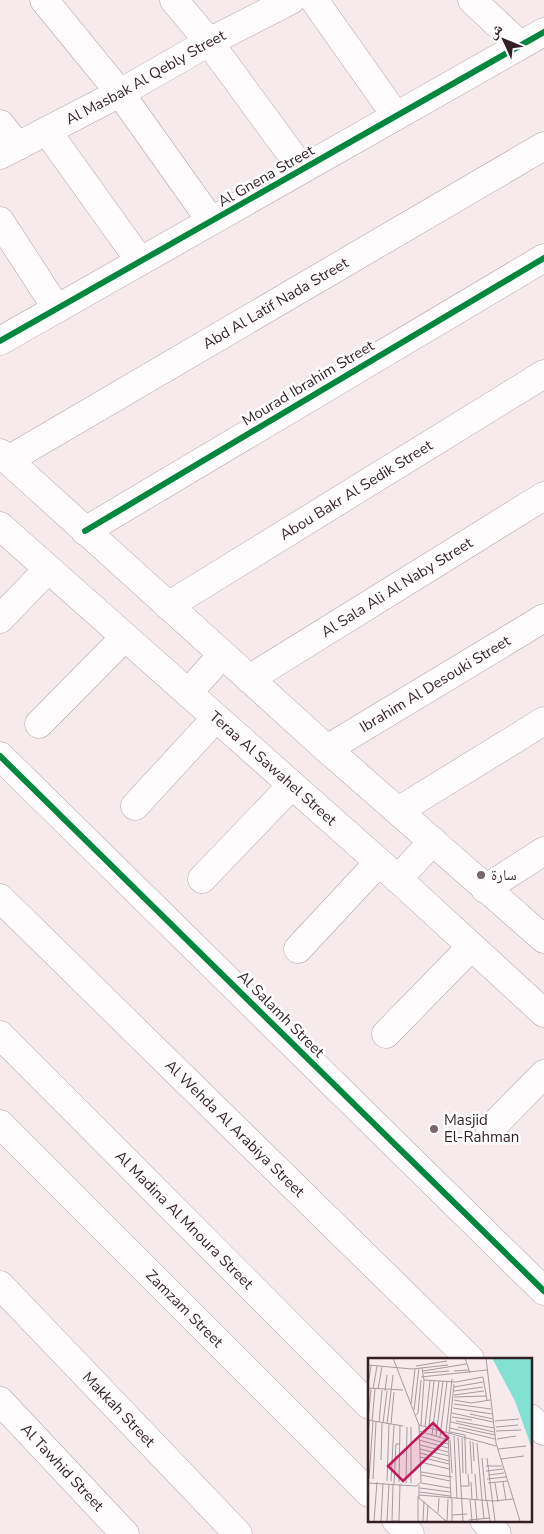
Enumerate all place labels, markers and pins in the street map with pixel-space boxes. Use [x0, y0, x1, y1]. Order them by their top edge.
place label: سارة [491, 865, 517, 885]
marker: سارة [475, 869, 487, 881]
place label: Masjid El-Rahman [444, 1110, 519, 1147]
marker: Masjid El-Rahman [428, 1123, 440, 1135]

